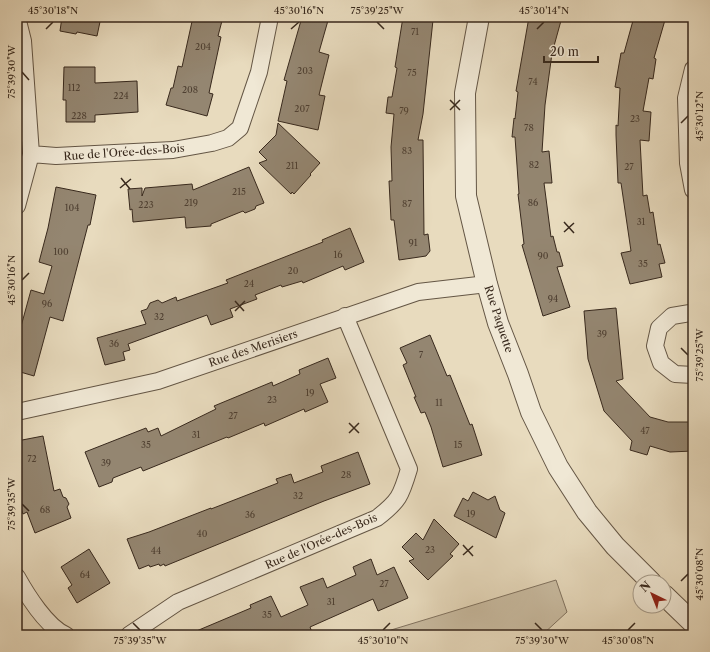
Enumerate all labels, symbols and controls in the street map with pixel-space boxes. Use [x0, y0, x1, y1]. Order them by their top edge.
text: 45°30'18"N [28, 4, 78, 17]
text: 45°30'16"N [274, 4, 324, 17]
text: 75°39'25"W [350, 4, 405, 17]
text: 45°30'14"N [519, 4, 569, 17]
house number: 71 [411, 26, 419, 37]
scale bar [544, 38, 598, 64]
house number: 204 [195, 41, 211, 52]
text: 75°39'30"W [5, 44, 18, 99]
text: 20 m [550, 44, 579, 59]
house number: 203 [297, 65, 313, 76]
house number: 75 [407, 67, 417, 78]
house number: 74 [528, 76, 538, 87]
house number: 112 [68, 82, 80, 93]
house number: 208 [182, 84, 198, 95]
house number: 224 [113, 90, 129, 101]
text: 45°30'12"N [693, 91, 706, 141]
house number: 207 [294, 103, 310, 114]
house number: 79 [399, 105, 409, 116]
house number: 228 [71, 110, 87, 121]
house number: 23 [630, 113, 640, 124]
house number: 78 [524, 122, 534, 133]
street label: Rue de l'Orée-des-Bois [63, 141, 185, 163]
house number: 83 [402, 145, 412, 156]
house number: 82 [529, 159, 539, 170]
house number: 211 [286, 160, 299, 171]
house number: 27 [624, 161, 634, 172]
house number: 215 [232, 186, 246, 197]
house number: 219 [184, 197, 198, 208]
house number: 86 [528, 197, 538, 208]
house number: 87 [402, 198, 412, 209]
house number: 223 [138, 199, 154, 210]
house number: 104 [65, 202, 79, 213]
house number: 31 [637, 216, 646, 227]
house number: 91 [408, 237, 418, 248]
house number: 100 [53, 246, 69, 257]
house number: 16 [333, 249, 343, 260]
house number: 90 [538, 250, 549, 261]
text: 45°30'16"N [5, 255, 18, 305]
house number: 35 [638, 258, 648, 269]
house number: 20 [288, 265, 299, 276]
house number: 24 [244, 278, 254, 289]
street label: Rue Paquette [481, 283, 517, 355]
house number: 94 [548, 293, 558, 304]
house number: 96 [42, 298, 52, 309]
house number: 32 [154, 311, 164, 322]
street label: Rue des Merisiers [207, 326, 300, 370]
text: 75°39'25"W [693, 327, 706, 382]
house number: 39 [597, 328, 607, 339]
house number: 36 [109, 338, 119, 349]
house number: 7 [419, 349, 424, 360]
house number: 19 [305, 387, 315, 398]
house number: 23 [267, 394, 277, 405]
house number: 11 [435, 397, 443, 408]
house number: 27 [228, 410, 238, 421]
house number: 47 [640, 425, 650, 436]
house number: 31 [192, 429, 201, 440]
house number: 35 [141, 439, 151, 450]
house number: 15 [454, 439, 462, 450]
house number: 72 [27, 453, 37, 464]
house number: 39 [101, 457, 111, 468]
house number: 28 [341, 469, 351, 480]
text: 75°39'35"W [5, 477, 18, 530]
house number: 32 [293, 490, 303, 501]
house number: 68 [40, 504, 50, 515]
house number: 19 [466, 508, 476, 519]
house number: 36 [245, 509, 255, 520]
street label: Rue de l'Orée-des-Bois [263, 510, 380, 572]
house number: 40 [197, 528, 208, 539]
house number: 23 [425, 544, 435, 555]
house number: 44 [151, 545, 161, 556]
text: 45°30'08"N [693, 548, 706, 600]
house number: 64 [80, 569, 90, 580]
north arrow [632, 574, 672, 614]
house number: 27 [379, 578, 389, 589]
text: N [637, 578, 654, 595]
house number: 31 [327, 596, 336, 607]
house number: 35 [262, 609, 272, 620]
text: 75°39'35"W [114, 634, 167, 647]
text: 45°30'10"N [357, 634, 409, 647]
text: 75°39'30"W [515, 634, 570, 647]
text: 45°30'08"N [602, 634, 654, 647]

